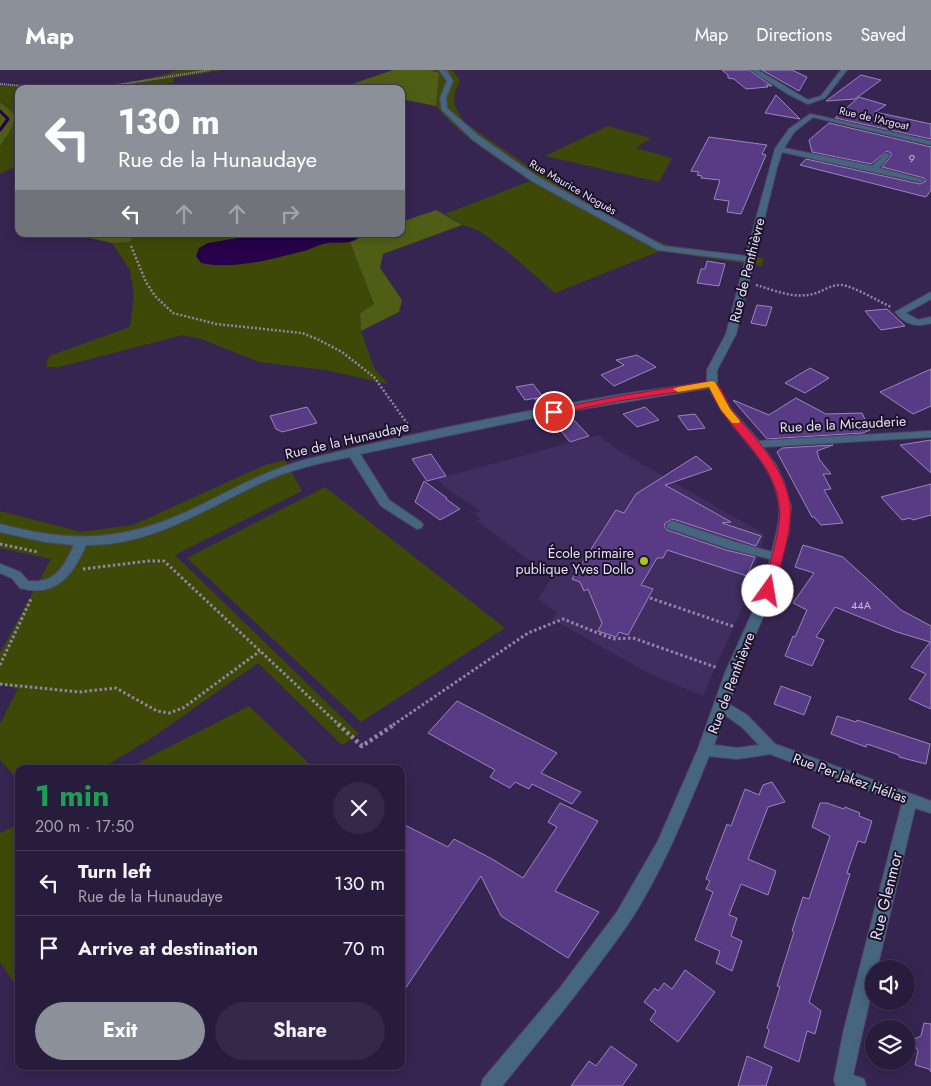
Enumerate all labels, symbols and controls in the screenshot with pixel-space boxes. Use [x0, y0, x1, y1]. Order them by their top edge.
text: Map [25, 18, 74, 53]
text: Map [695, 22, 728, 48]
text: Directions [756, 22, 832, 48]
text: Saved [860, 22, 906, 48]
text: 130 m [118, 97, 220, 147]
street label: Rue de l'Argoat [837, 102, 911, 134]
icon: left [35, 105, 100, 170]
text: Rue de la Hunaudaye [118, 143, 317, 175]
house number: 9 [909, 150, 915, 166]
street label: Rue Maurice Noguès [526, 155, 620, 219]
icon: left [117, 200, 145, 228]
icon: ahead [170, 200, 198, 228]
icon: ahead [223, 200, 251, 228]
icon: right [276, 200, 304, 228]
street label: Rue de Penthièvre [724, 216, 770, 324]
pin [533, 391, 575, 433]
icon: arrive [540, 398, 568, 426]
street label: Rue de la Micauderie [779, 411, 907, 437]
street label: Rue de la Hunaudaye [283, 416, 411, 464]
place label: École primaire publique Yves Dollo [515, 543, 634, 579]
marker: École primaire publique Yves Dollo [638, 555, 650, 567]
position arrow [741, 564, 793, 616]
house number: 44A [851, 597, 872, 613]
street label: Rue de Penthièvre [702, 629, 760, 737]
street label: Rue Per Jakez Hélias [790, 748, 910, 808]
text: 1 min [35, 774, 109, 817]
button: close [333, 782, 385, 834]
text: 200 m · 17:50 [35, 815, 134, 838]
street label: Rue Glenmor [864, 849, 908, 942]
text: Turn left [78, 858, 151, 885]
icon: left [35, 869, 63, 897]
text: 130 m [334, 870, 385, 897]
text: Rue de la Hunaudaye [78, 885, 223, 908]
icon: arrive [35, 934, 63, 962]
text: Arrive at destination [78, 935, 258, 962]
text: 70 m [343, 935, 385, 962]
map controls [865, 960, 915, 1070]
button: sound [865, 960, 915, 1010]
button: Exit [35, 1002, 205, 1060]
button: Share [215, 1002, 385, 1060]
button: layers [865, 1020, 915, 1070]

